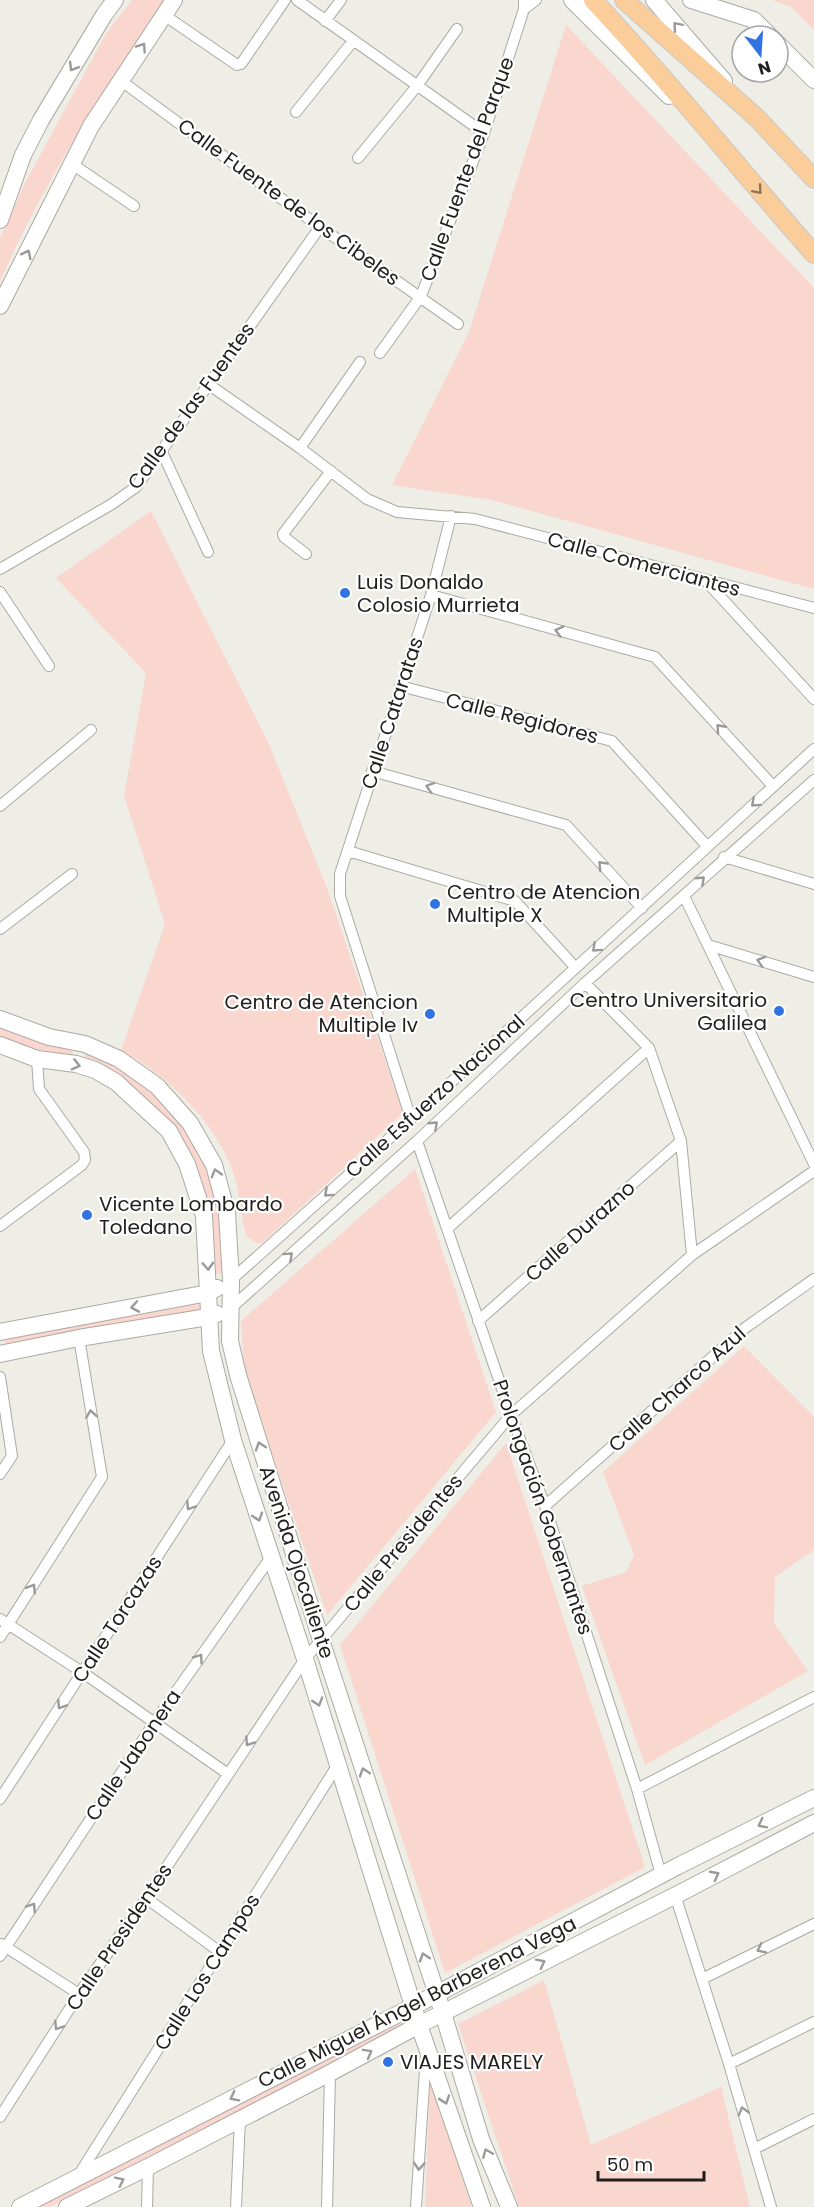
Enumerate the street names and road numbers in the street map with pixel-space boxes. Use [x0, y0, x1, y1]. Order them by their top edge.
street label: Calle Fuente del Parque [413, 53, 521, 285]
street label: Calle Fuente de los Cibeles [172, 112, 406, 292]
street label: Calle de las Fuentes [121, 317, 261, 495]
street label: Calle Comerciantes [544, 525, 744, 603]
street label: Calle Cataratas [354, 633, 430, 793]
street label: Calle Regidores [443, 686, 601, 750]
street label: Calle Esfuerzo Nacional [339, 1008, 531, 1184]
street label: Calle Durazno [519, 1174, 641, 1288]
street label: Calle Charco Azul [602, 1320, 752, 1458]
street label: Prolongación Gobernantes [486, 1376, 600, 1638]
street label: Avenida Ojocaliente [253, 1462, 341, 1662]
street label: Calle Presidentes [337, 1468, 469, 1618]
street label: Calle Torcazas [65, 1550, 169, 1688]
street label: Calle Jabonera [79, 1684, 187, 1826]
street label: Calle Presidentes [59, 1858, 179, 2016]
street label: Calle Los Campos [147, 1888, 267, 2056]
street label: Calle Miguel Ángel Barberena Vega [253, 1909, 581, 2095]

